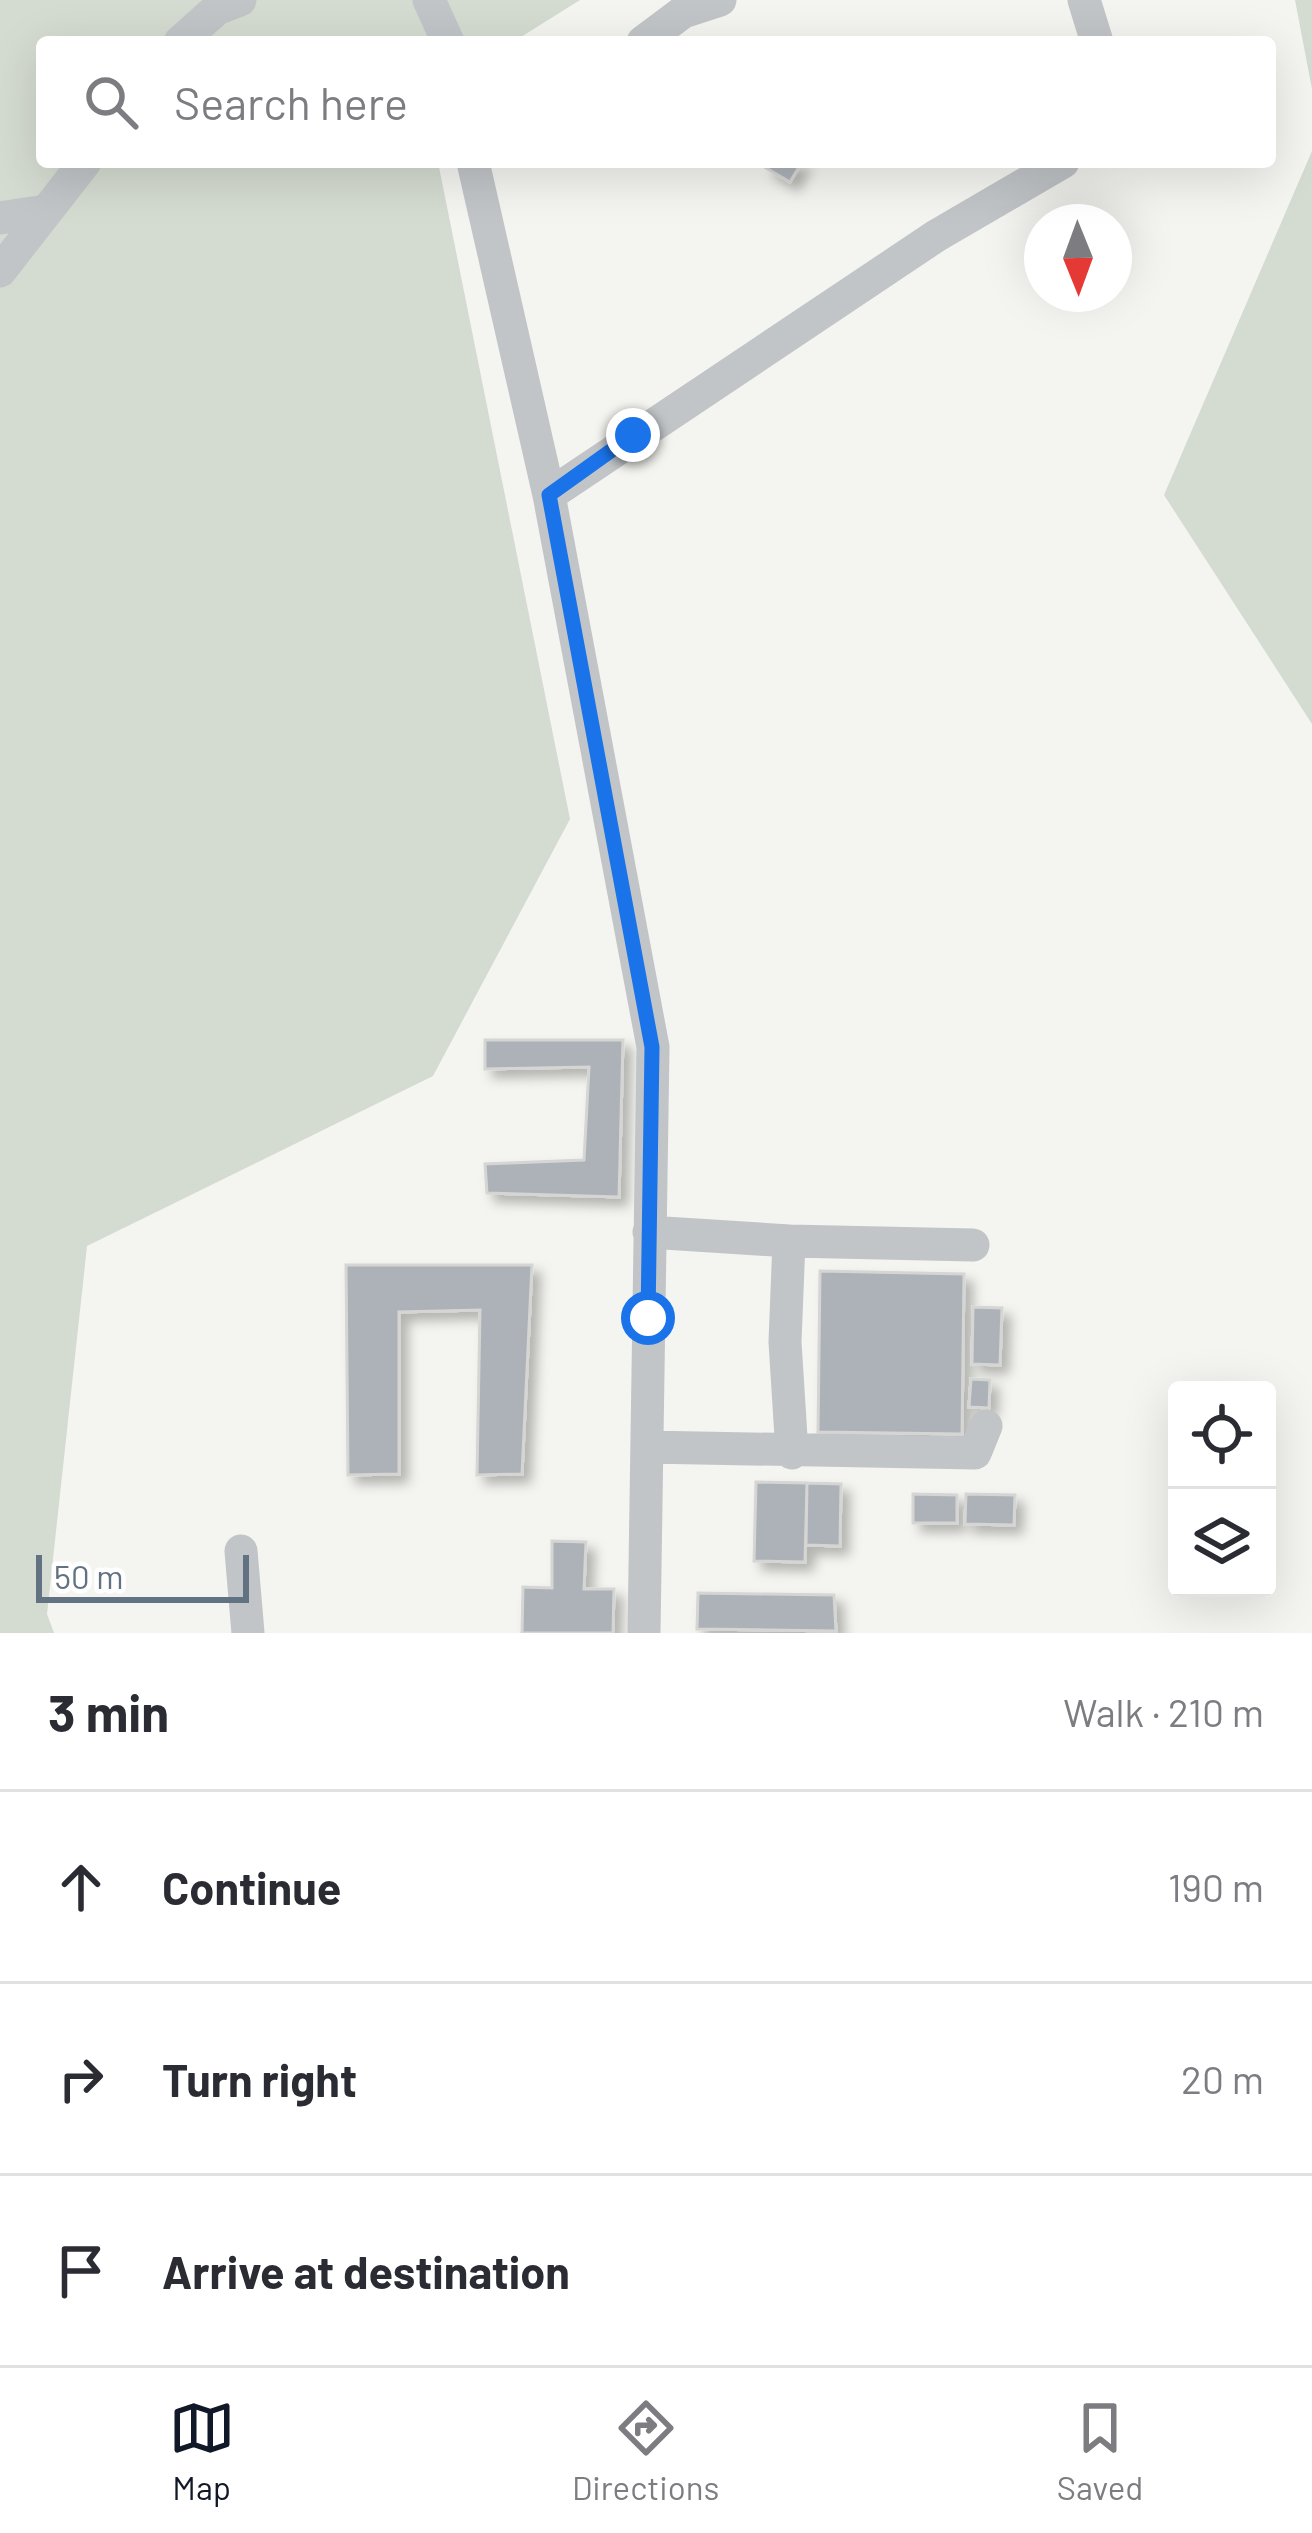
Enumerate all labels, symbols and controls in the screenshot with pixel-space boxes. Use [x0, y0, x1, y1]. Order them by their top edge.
search box [36, 36, 1276, 168]
icon: search [78, 69, 144, 135]
text: Search here [174, 75, 408, 129]
north arrow [1024, 204, 1132, 312]
route end [606, 408, 660, 462]
route start [621, 1291, 675, 1345]
map controls [1168, 1381, 1276, 1597]
button: locate [1168, 1381, 1276, 1489]
button: layers [1168, 1489, 1276, 1597]
scale bar [36, 1549, 249, 1602]
text: 50 m [54, 1556, 124, 1596]
text: 3 min [48, 1681, 169, 1742]
text: Walk · 210 m [1063, 1688, 1264, 1735]
icon: ahead [48, 1854, 114, 1920]
text: Continue [162, 1860, 341, 1914]
text: 190 m [1168, 1863, 1264, 1910]
icon: right [48, 2046, 114, 2112]
text: Turn right [162, 2052, 357, 2106]
text: 20 m [1181, 2055, 1264, 2102]
icon: arrive [48, 2238, 114, 2304]
text: Arrive at destination [162, 2244, 570, 2298]
tab: Map [169, 2395, 235, 2507]
tab: Directions [572, 2395, 719, 2507]
tab: Saved [1057, 2395, 1143, 2507]

